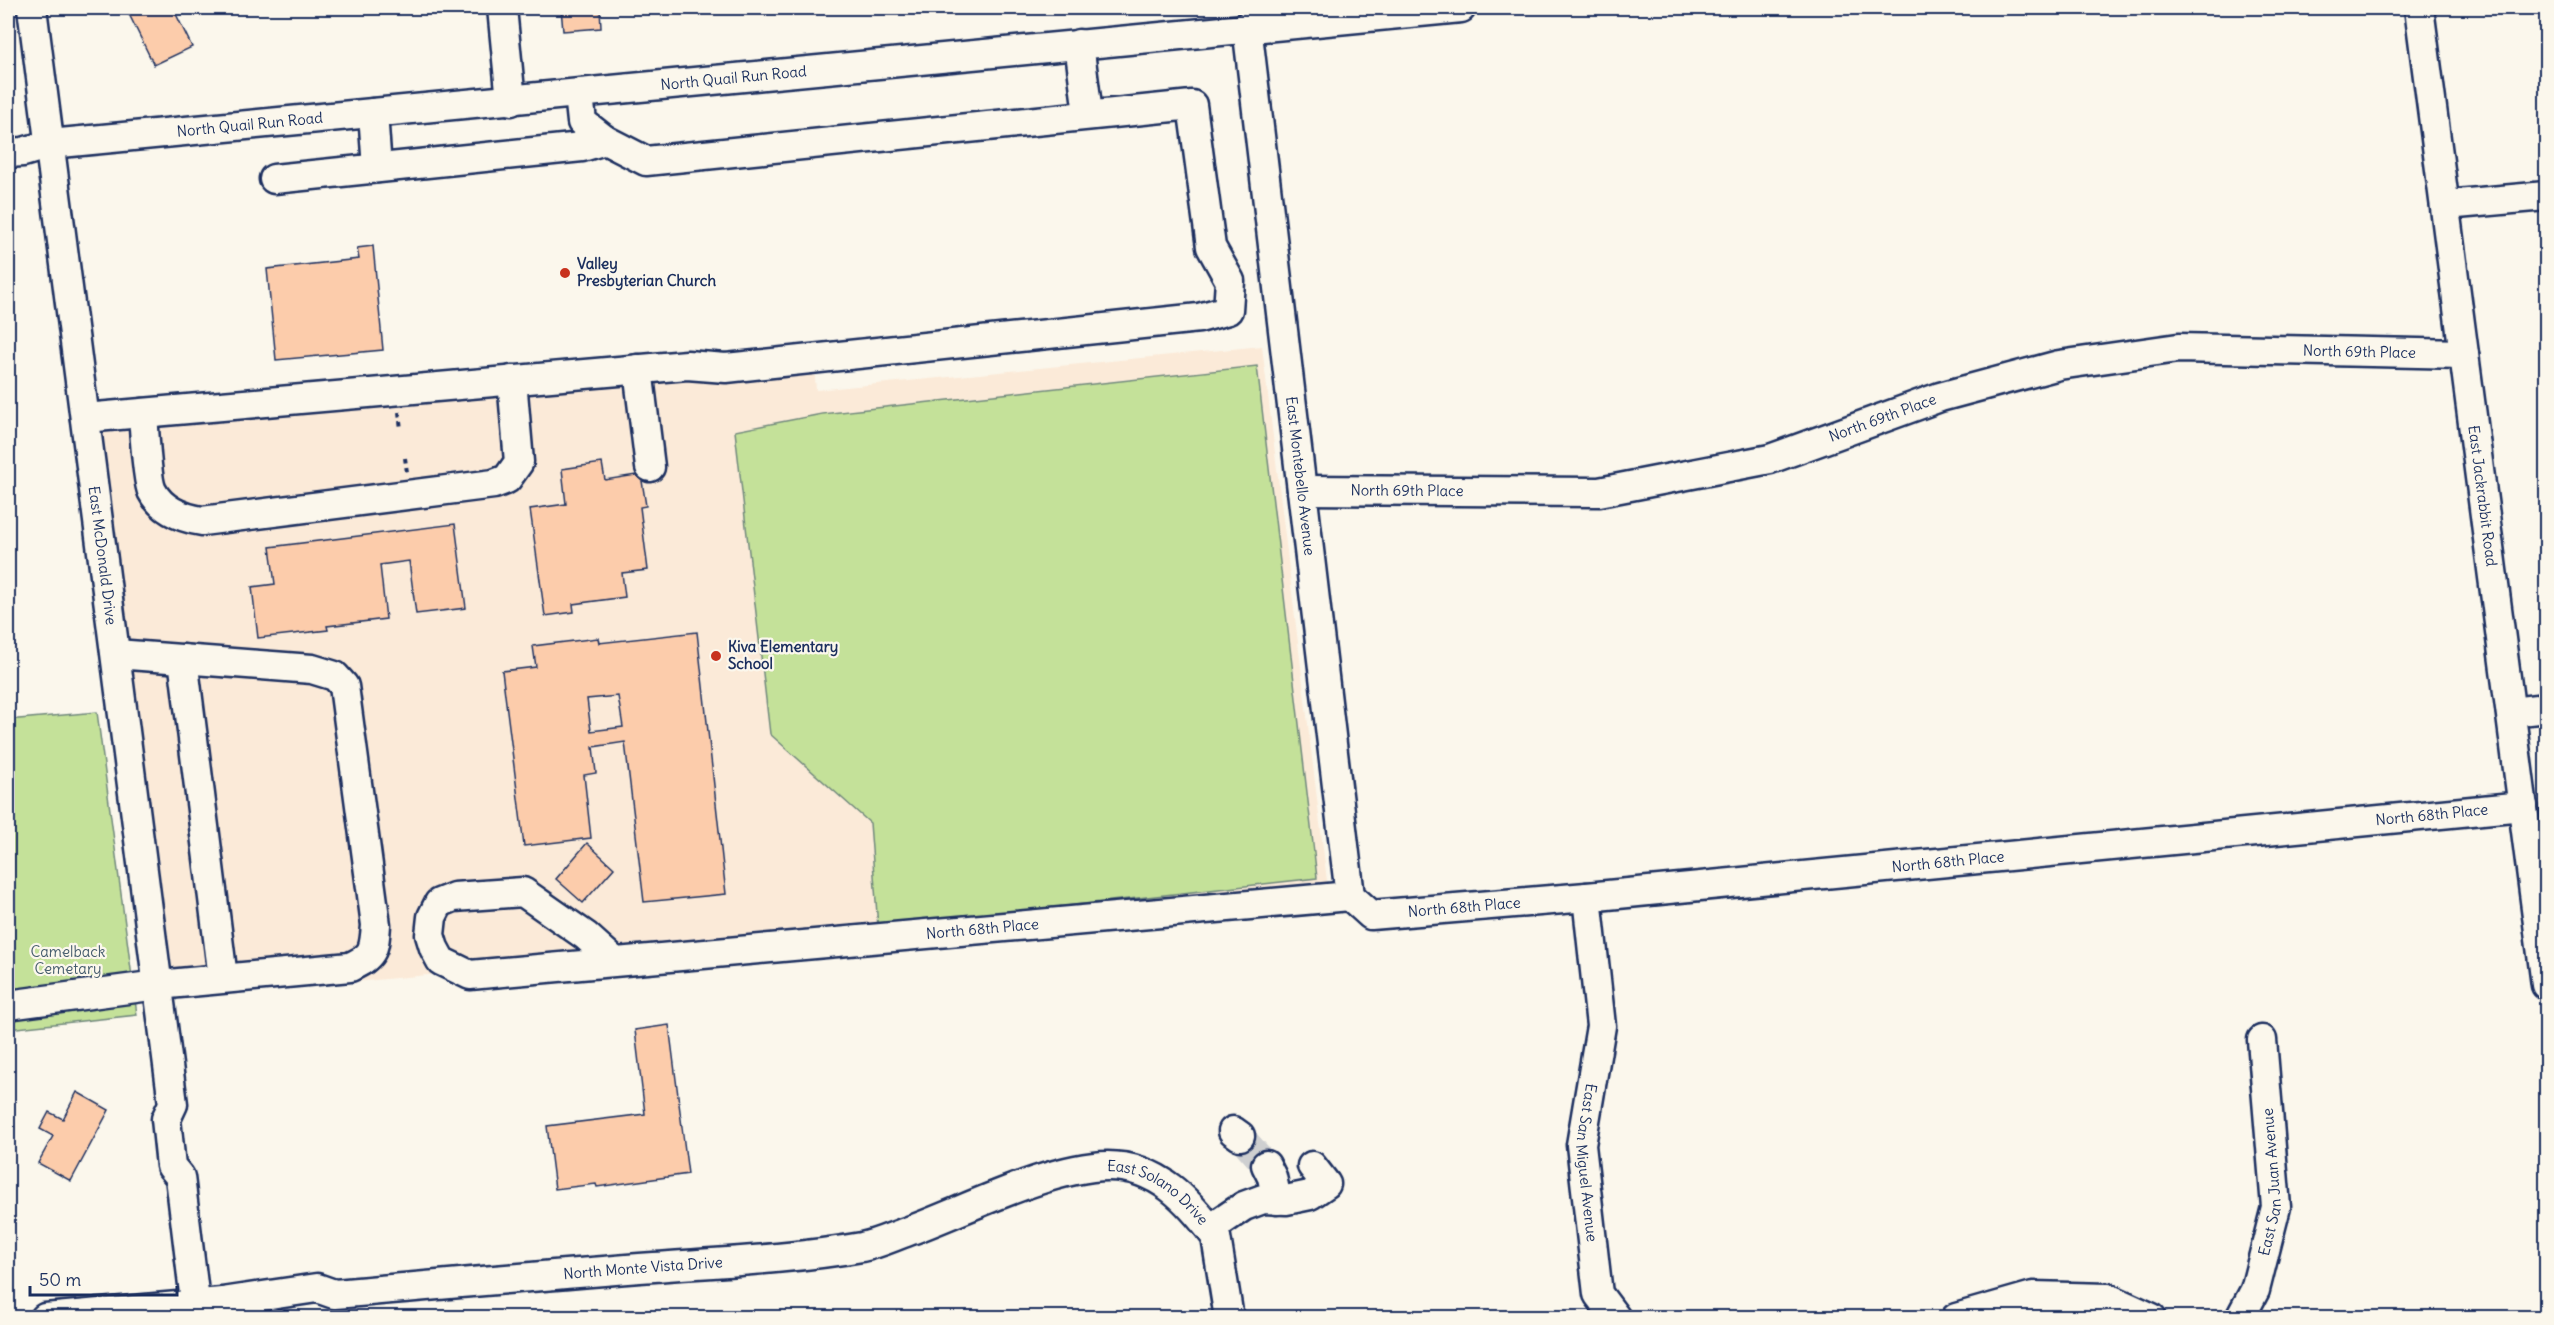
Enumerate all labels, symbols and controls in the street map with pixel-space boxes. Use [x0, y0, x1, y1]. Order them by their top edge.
street label: North Quail Run Road [660, 61, 808, 94]
street label: North Quail Run Road [176, 108, 324, 141]
place label: Valley Presbyterian Church [577, 254, 717, 291]
marker: Valley Presbyterian Church [558, 266, 572, 280]
street label: North 69th Place [2303, 341, 2416, 362]
street label: North 69th Place [1826, 389, 1939, 446]
street label: East Montebello Avenue [1282, 395, 1320, 556]
street label: East Jackrabbit Road [2464, 424, 2502, 568]
street label: North 69th Place [1350, 480, 1464, 500]
street label: East McDonald Drive [85, 485, 121, 626]
place label: Kiva Elementary School [728, 637, 838, 673]
marker: Kiva Elementary School [709, 649, 723, 663]
street label: North 68th Place [2375, 799, 2489, 829]
street label: North 68th Place [1891, 846, 2005, 876]
street label: North 68th Place [1407, 893, 1521, 921]
street label: North 68th Place [925, 914, 1040, 943]
park label: Camelback Cemetary [31, 942, 106, 978]
street label: East San Miguel Avenue [1572, 1082, 1602, 1243]
street label: East San Juan Avenue [2254, 1107, 2285, 1258]
street label: East Solano Drive [1107, 1156, 1213, 1229]
street label: North Monte Vista Drive [562, 1252, 723, 1283]
scale bar [30, 1259, 177, 1297]
text: 50 m [39, 1268, 81, 1291]

